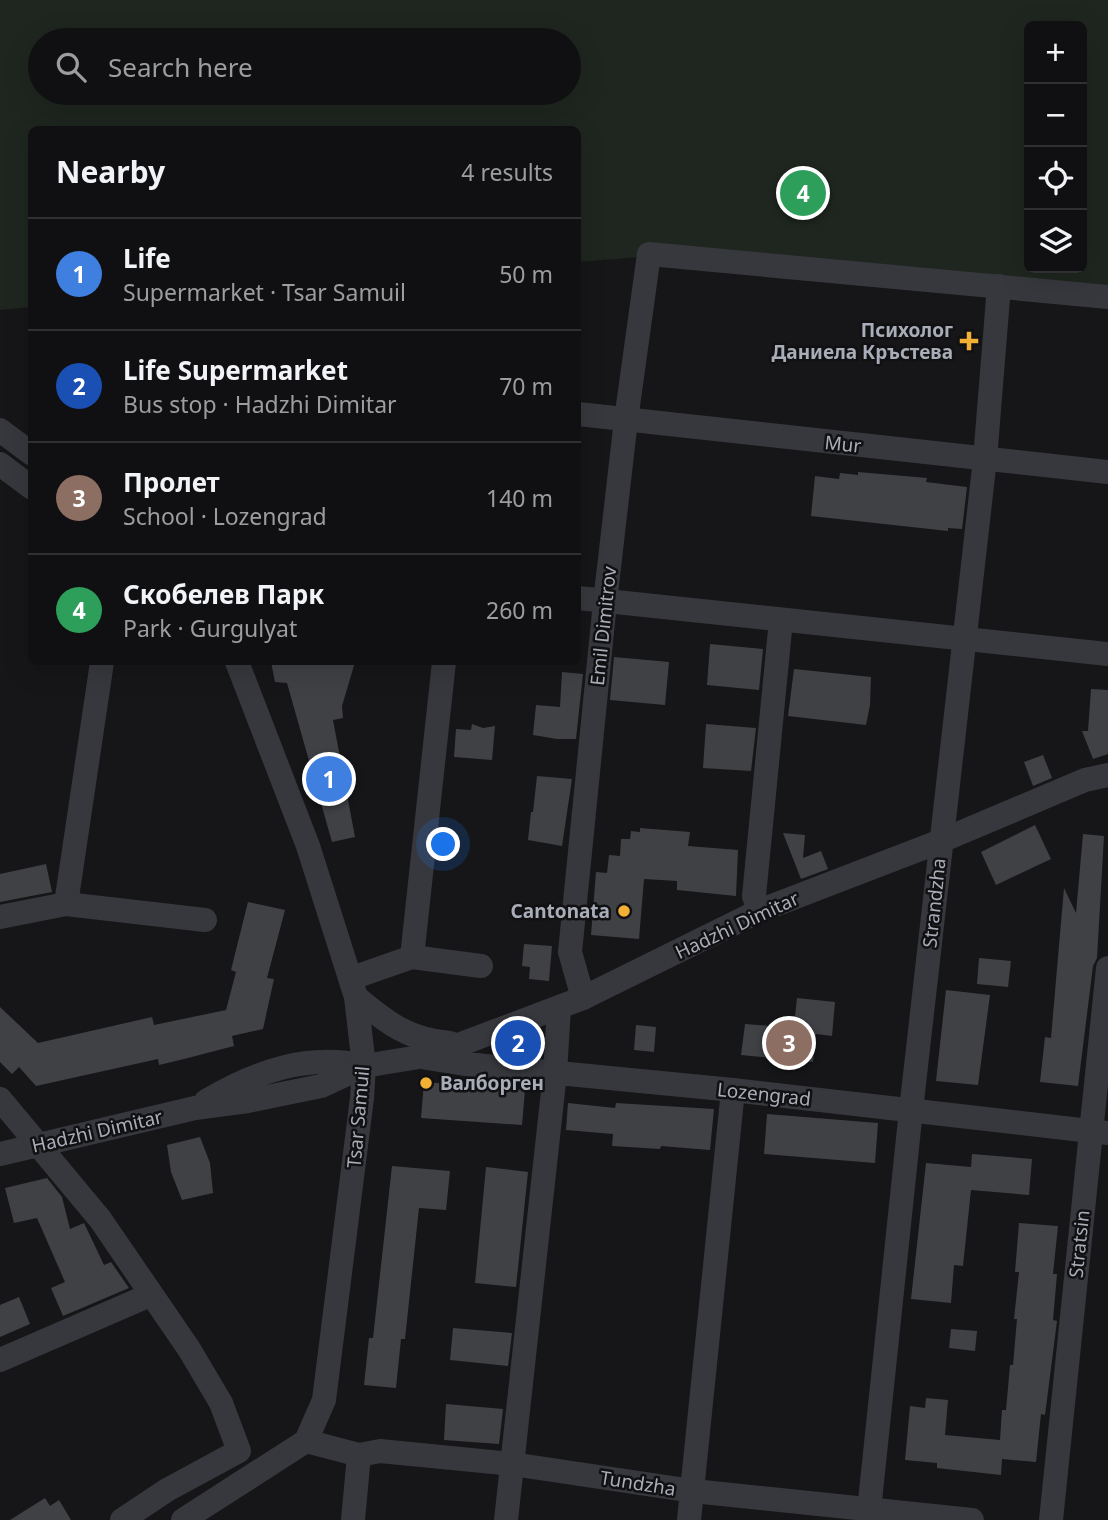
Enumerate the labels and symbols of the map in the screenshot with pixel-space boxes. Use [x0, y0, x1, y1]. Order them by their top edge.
pin: 4 [780, 167, 826, 219]
place label: Психолог Даниела Кръстева [772, 317, 953, 365]
marker: Психолог Даниела Кръстева [959, 331, 979, 351]
street label: Mur [823, 429, 863, 459]
street label: Emil Dimitrov [584, 565, 622, 687]
pin: 1 [306, 753, 352, 805]
your location [426, 827, 460, 861]
street label: Strandzha [916, 857, 952, 949]
street label: Hadzhi Dimitar [671, 885, 803, 965]
place label: Cantonata [511, 898, 610, 924]
marker: Cantonata [616, 903, 632, 919]
pin: 2 [495, 1017, 541, 1069]
pin: 3 [766, 1017, 812, 1069]
street label: Tsar Samuil [341, 1065, 375, 1169]
place label: Валборген [440, 1070, 544, 1096]
marker: Валборген [418, 1075, 434, 1091]
street label: Lozengrad [716, 1076, 812, 1112]
street label: Hadzhi Dimitar [29, 1103, 165, 1159]
street label: Stratsin [1063, 1209, 1095, 1279]
street label: Tundzha [598, 1464, 678, 1502]

